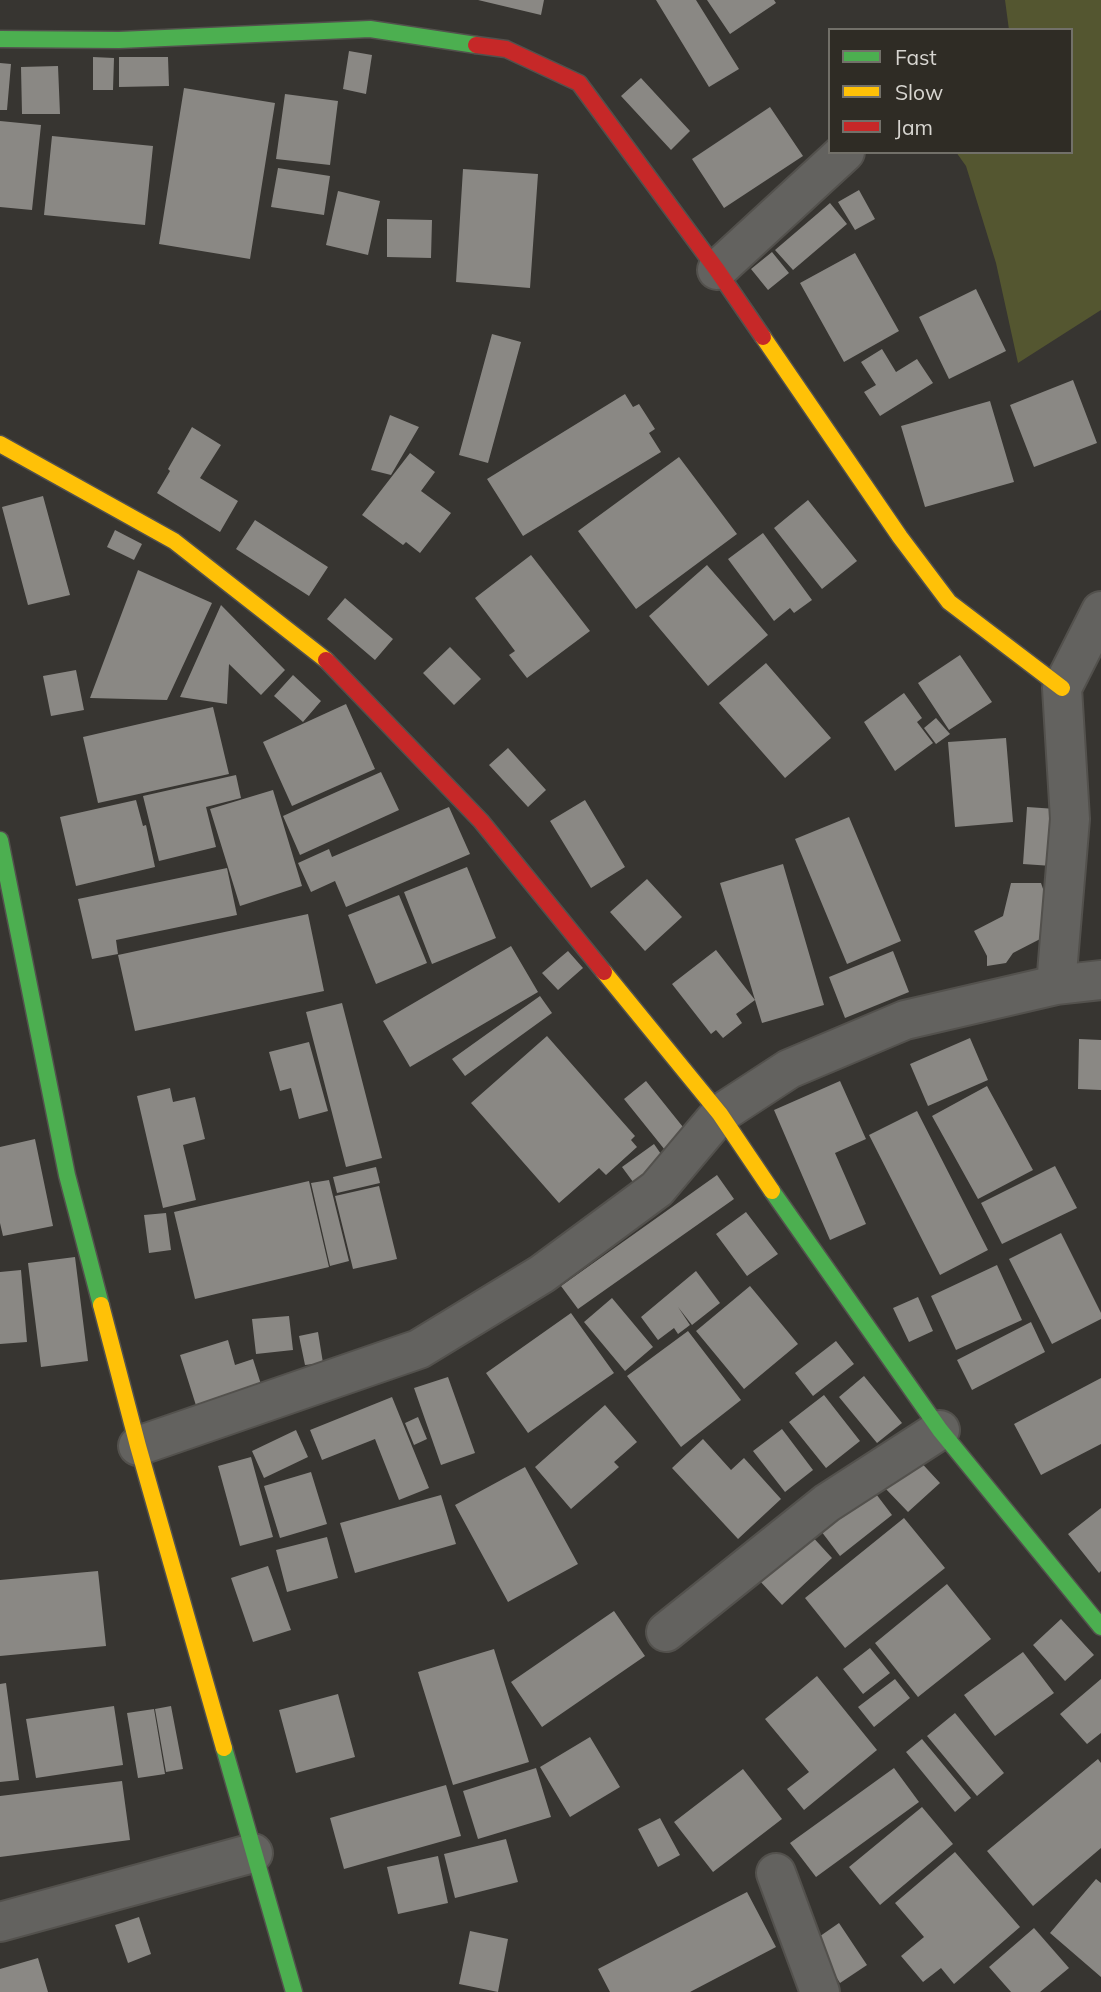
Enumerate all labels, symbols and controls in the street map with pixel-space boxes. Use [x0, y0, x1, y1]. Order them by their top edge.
legend [828, 28, 1073, 154]
text: Fast [895, 44, 937, 70]
text: Slow [895, 79, 943, 105]
text: Jam [895, 114, 933, 140]

